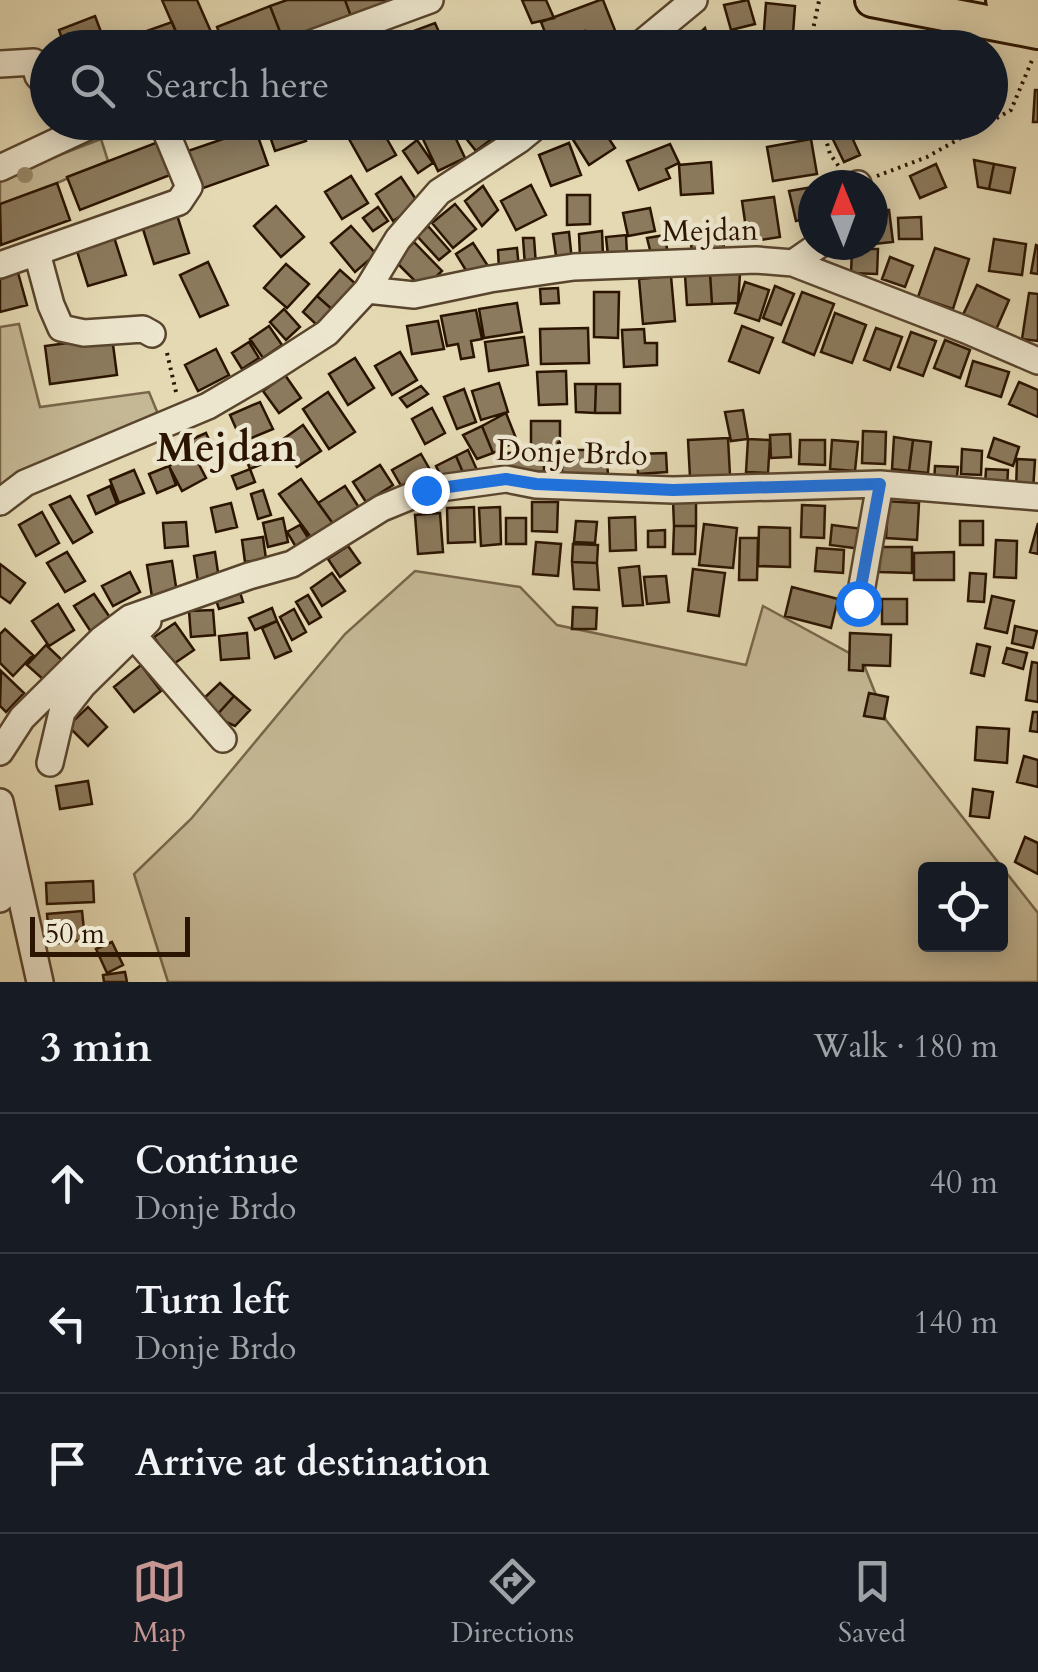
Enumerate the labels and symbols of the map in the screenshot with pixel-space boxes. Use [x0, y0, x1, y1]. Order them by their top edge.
north arrow [798, 170, 888, 260]
street label: Mejdan [661, 210, 759, 252]
district label: Mejdan [156, 421, 296, 476]
street label: Donje Brdo [496, 430, 648, 476]
route end [404, 468, 450, 514]
route start [836, 581, 882, 627]
scale bar [30, 912, 190, 956]

